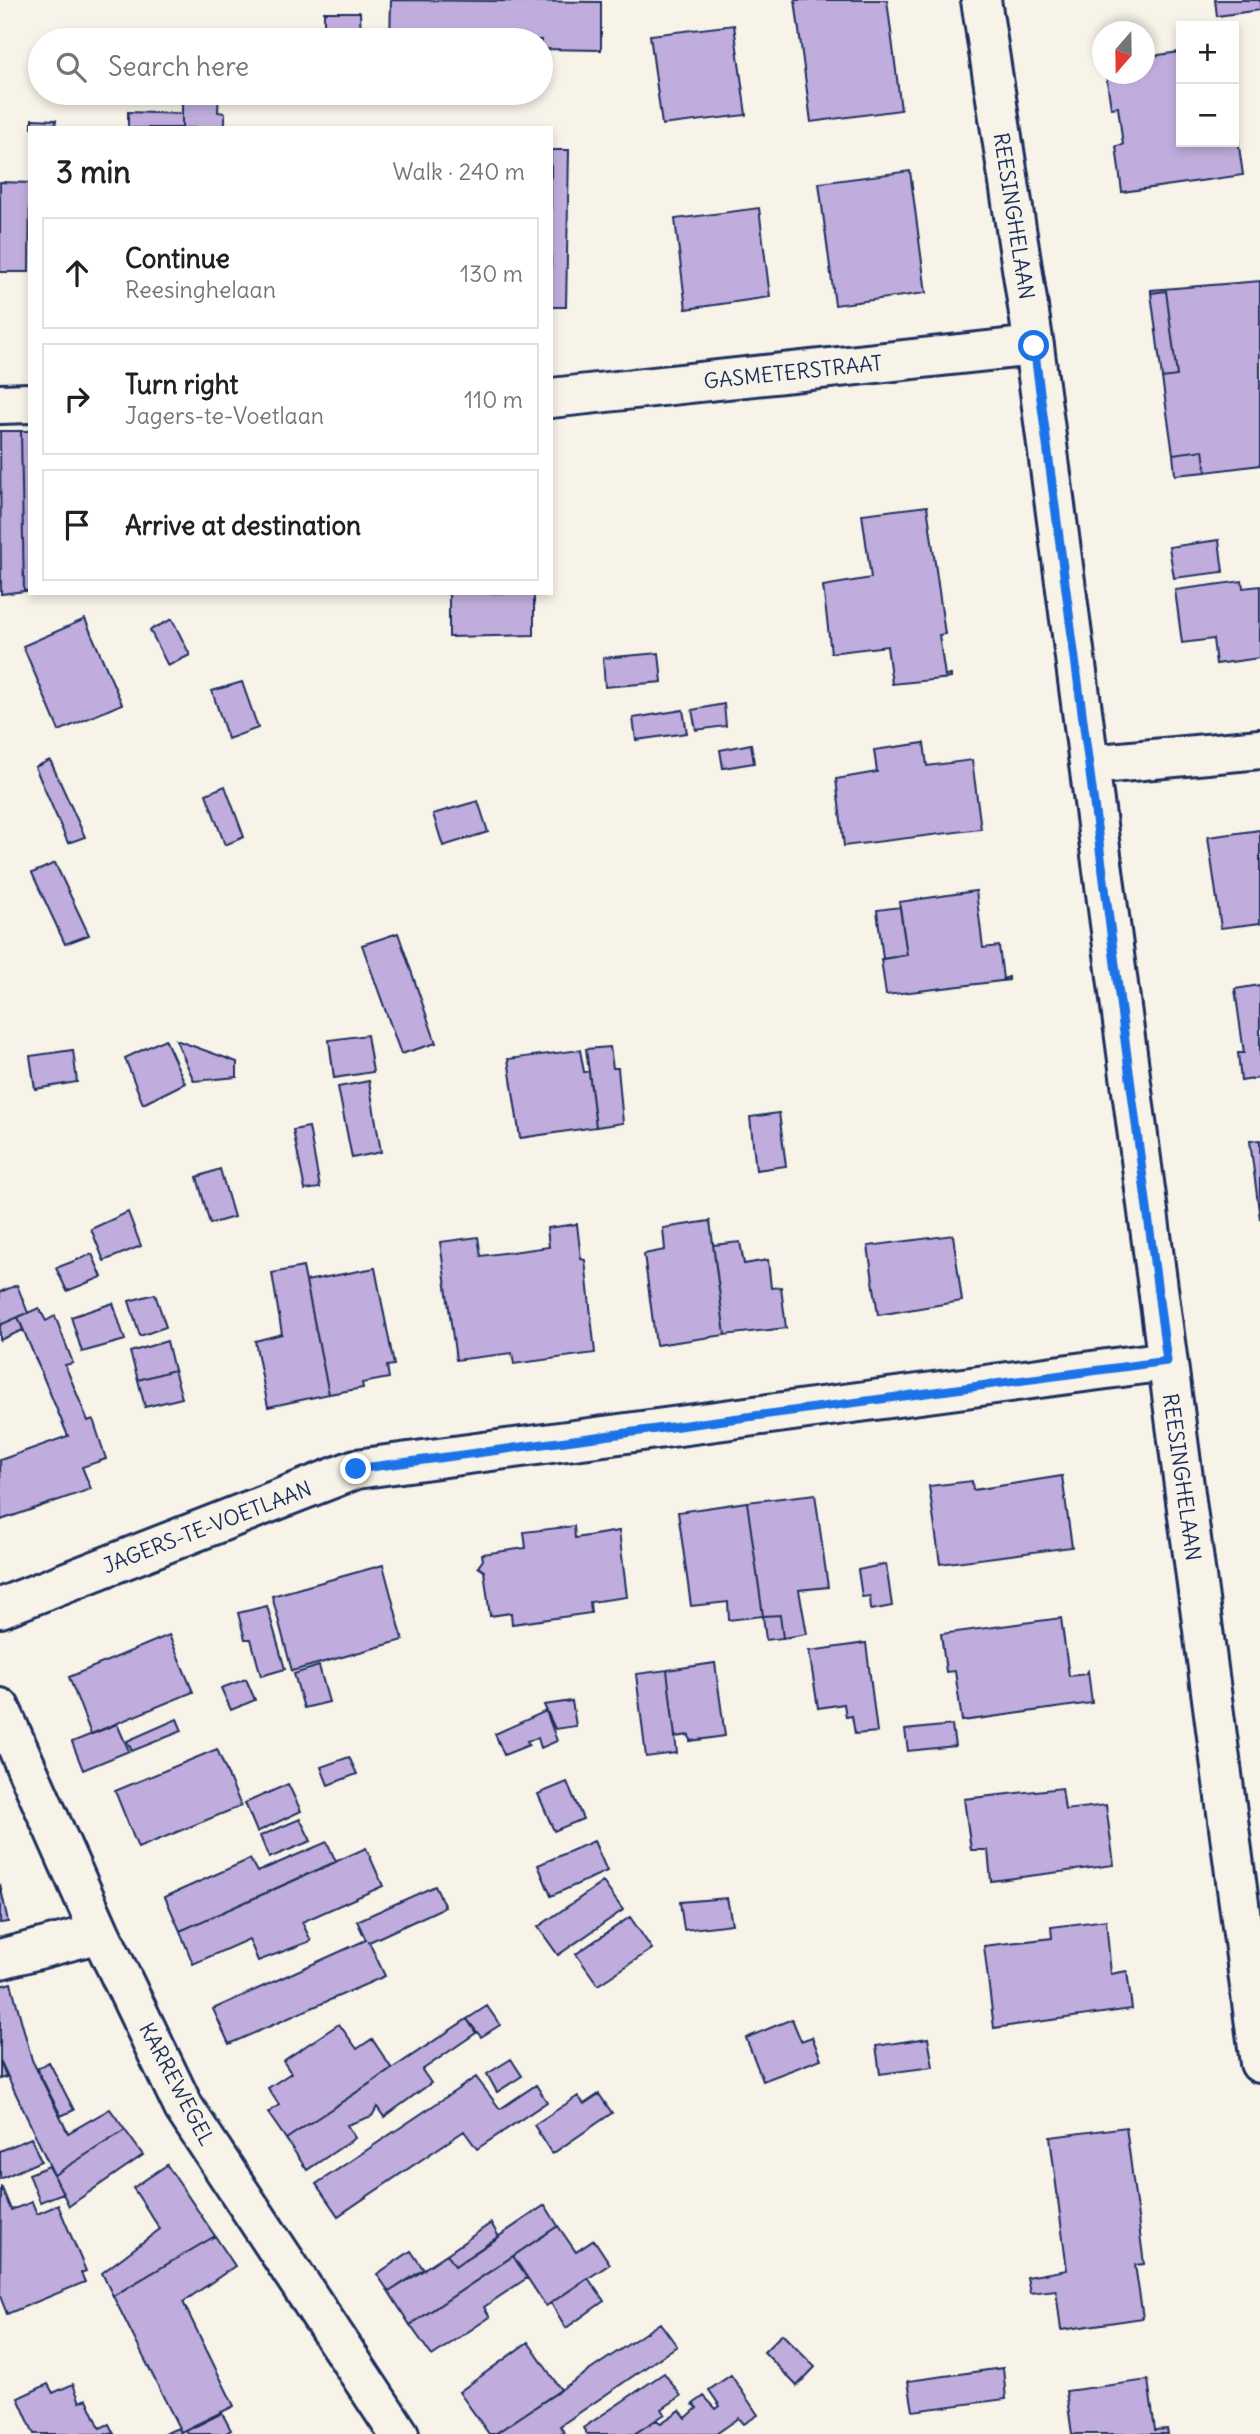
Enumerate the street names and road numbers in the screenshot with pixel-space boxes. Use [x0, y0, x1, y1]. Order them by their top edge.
street label: REESINGHELAAN [987, 131, 1041, 301]
street label: GASMETERSTRAAT [702, 349, 884, 395]
street label: REESINGHELAAN [1157, 1392, 1207, 1562]
street label: JAGERS-TE-VOETLAAN [99, 1475, 315, 1579]
street label: KARREWEGEL [133, 2018, 221, 2150]

